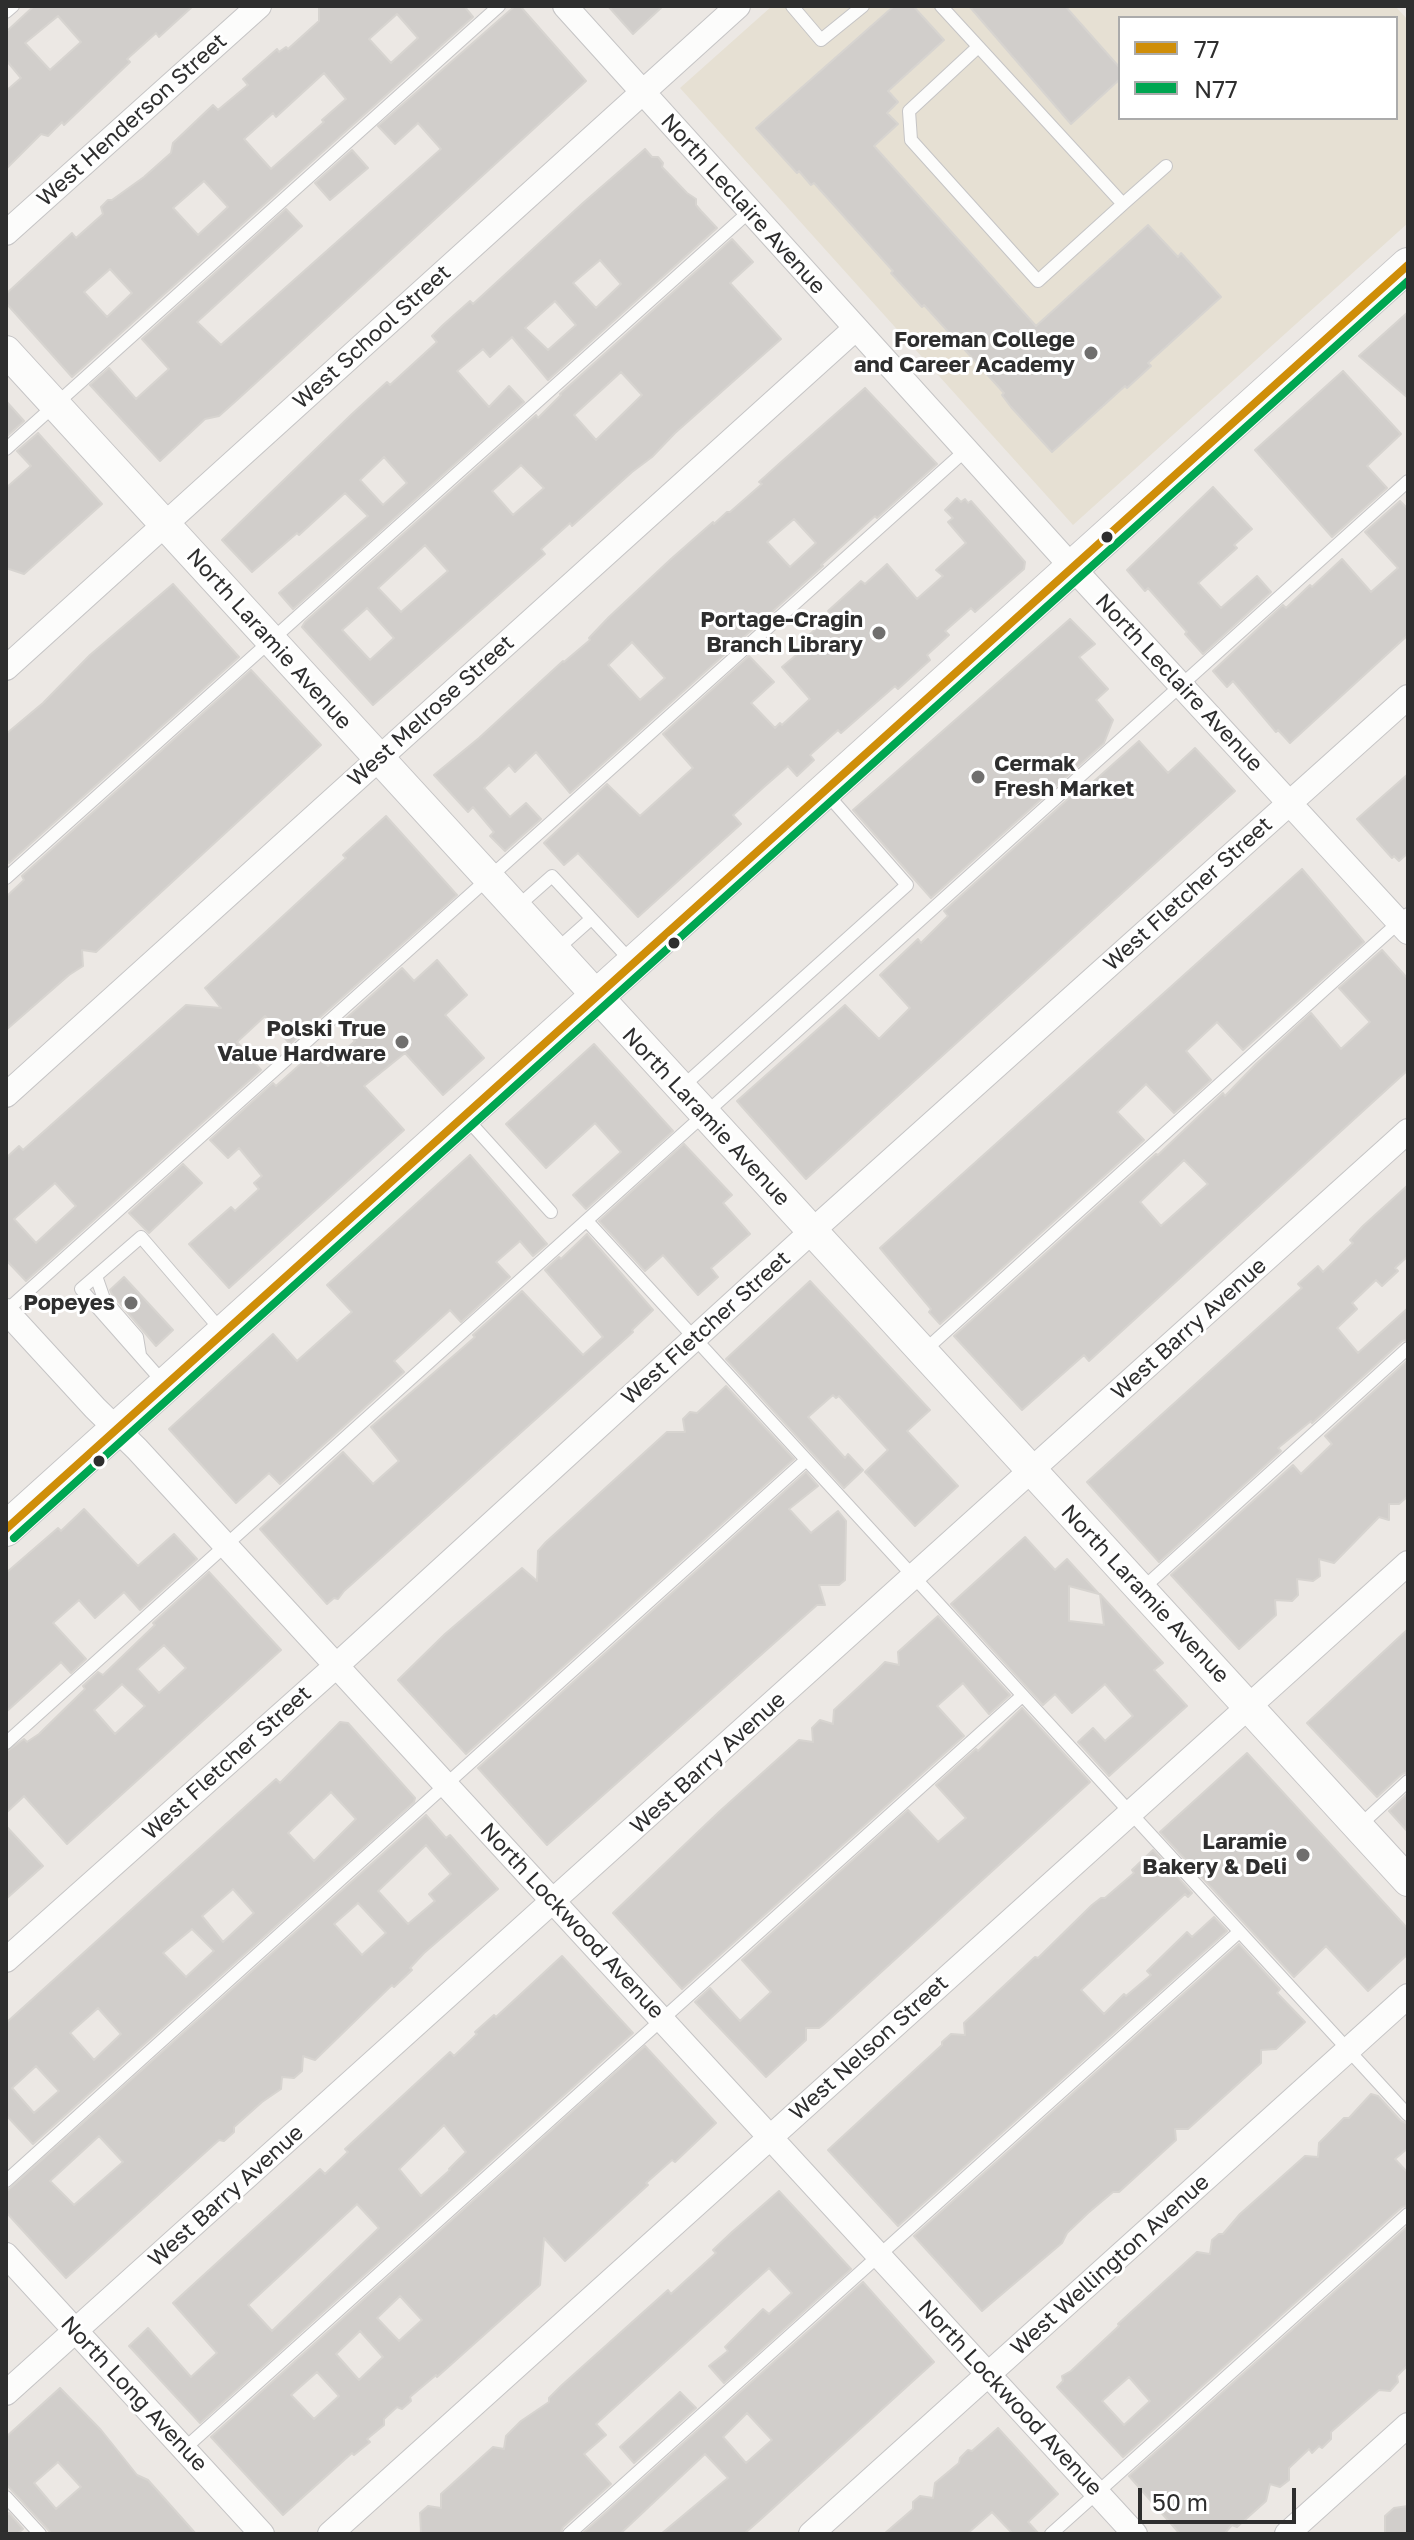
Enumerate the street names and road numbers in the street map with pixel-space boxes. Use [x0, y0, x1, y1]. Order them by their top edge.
street label: West Henderson Street [32, 28, 232, 212]
street label: North Leclaire Avenue [655, 108, 831, 300]
street label: West School Street [288, 259, 456, 415]
street label: North Laramie Avenue [181, 543, 357, 735]
street label: North Leclaire Avenue [1090, 589, 1268, 777]
street label: West Melrose Street [343, 629, 519, 793]
street label: West Fletcher Street [1098, 811, 1278, 977]
street label: North Laramie Avenue [617, 1022, 795, 1212]
street label: West Fletcher Street [616, 1245, 796, 1411]
street label: West Barry Avenue [1106, 1252, 1272, 1406]
street label: North Laramie Avenue [1056, 1499, 1234, 1689]
street label: West Fletcher Street [137, 1680, 317, 1846]
street label: West Barry Avenue [625, 1686, 791, 1840]
street label: North Lockwood Avenue [474, 1818, 670, 2024]
street label: West Nelson Street [784, 1970, 954, 2126]
street label: West Barry Avenue [143, 2119, 309, 2273]
street label: West Wellington Avenue [1005, 2169, 1215, 2361]
street label: North Lockwood Avenue [912, 2295, 1108, 2501]
street label: North Long Avenue [55, 2311, 213, 2477]

